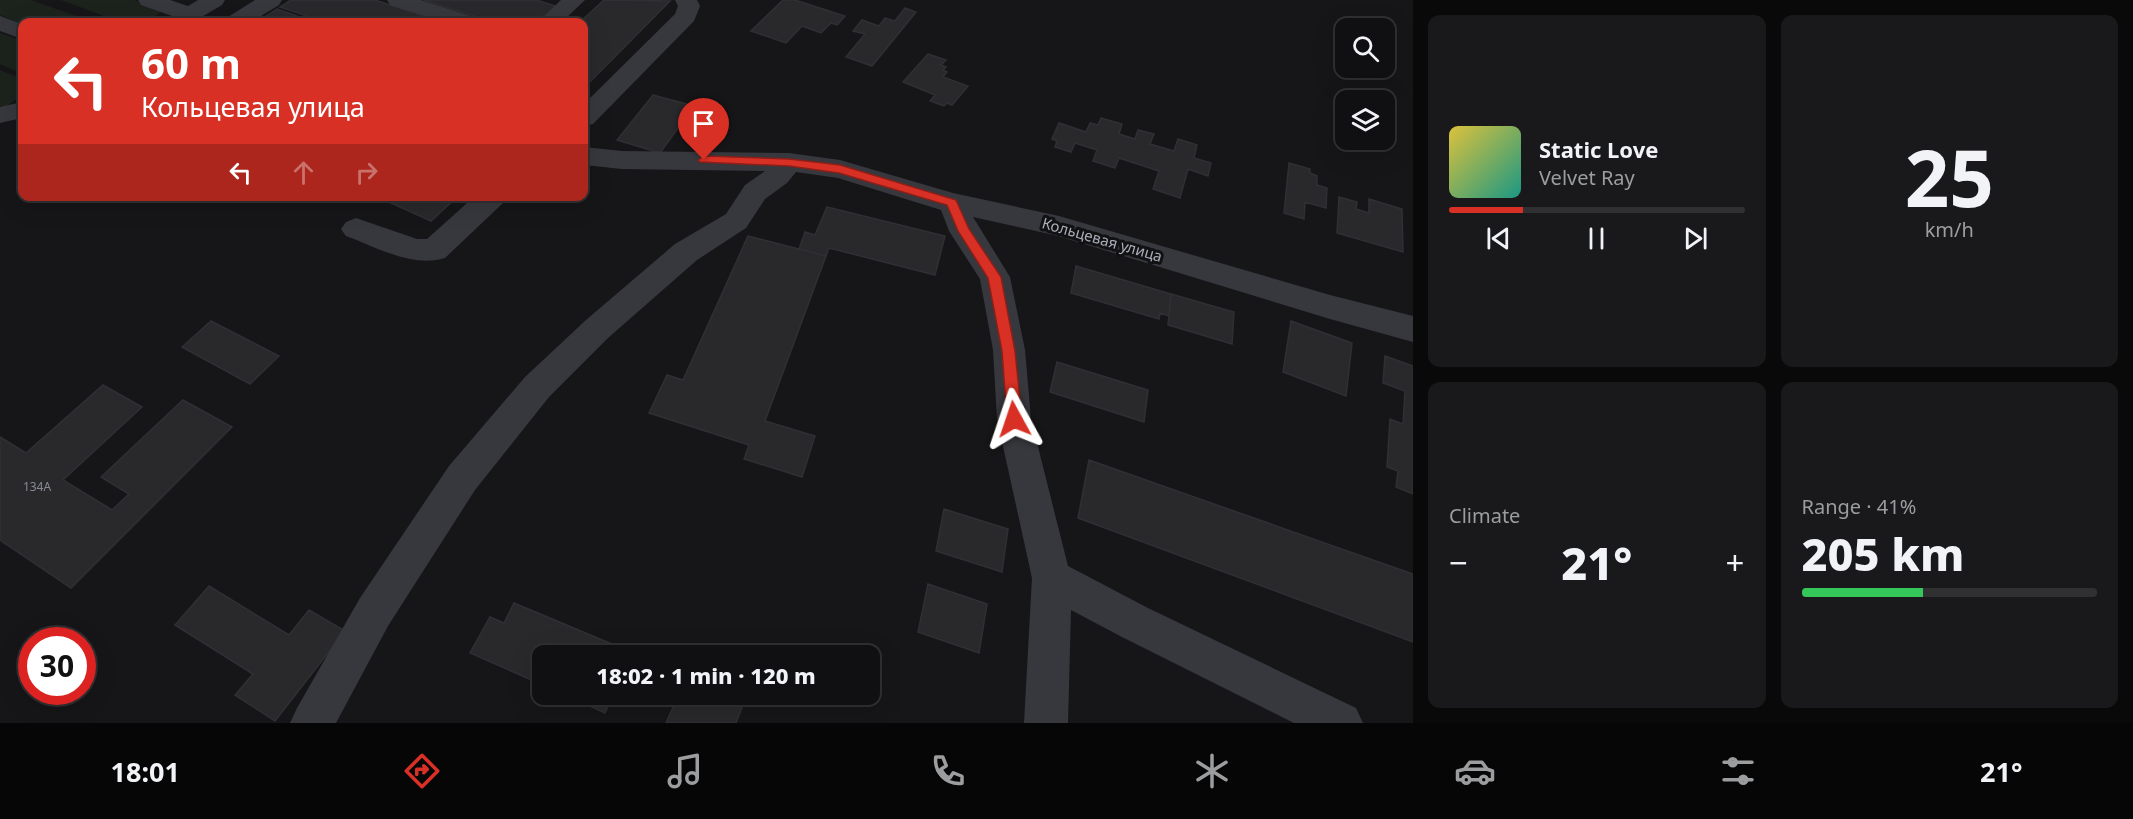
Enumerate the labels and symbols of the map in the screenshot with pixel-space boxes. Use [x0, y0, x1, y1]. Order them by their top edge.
pin [678, 98, 729, 160]
street label: Кольцевая улица [1040, 212, 1165, 266]
position arrow [982, 387, 1046, 451]
house number: 134А [23, 478, 51, 495]
speed limit sign: 30 [18, 627, 96, 705]

